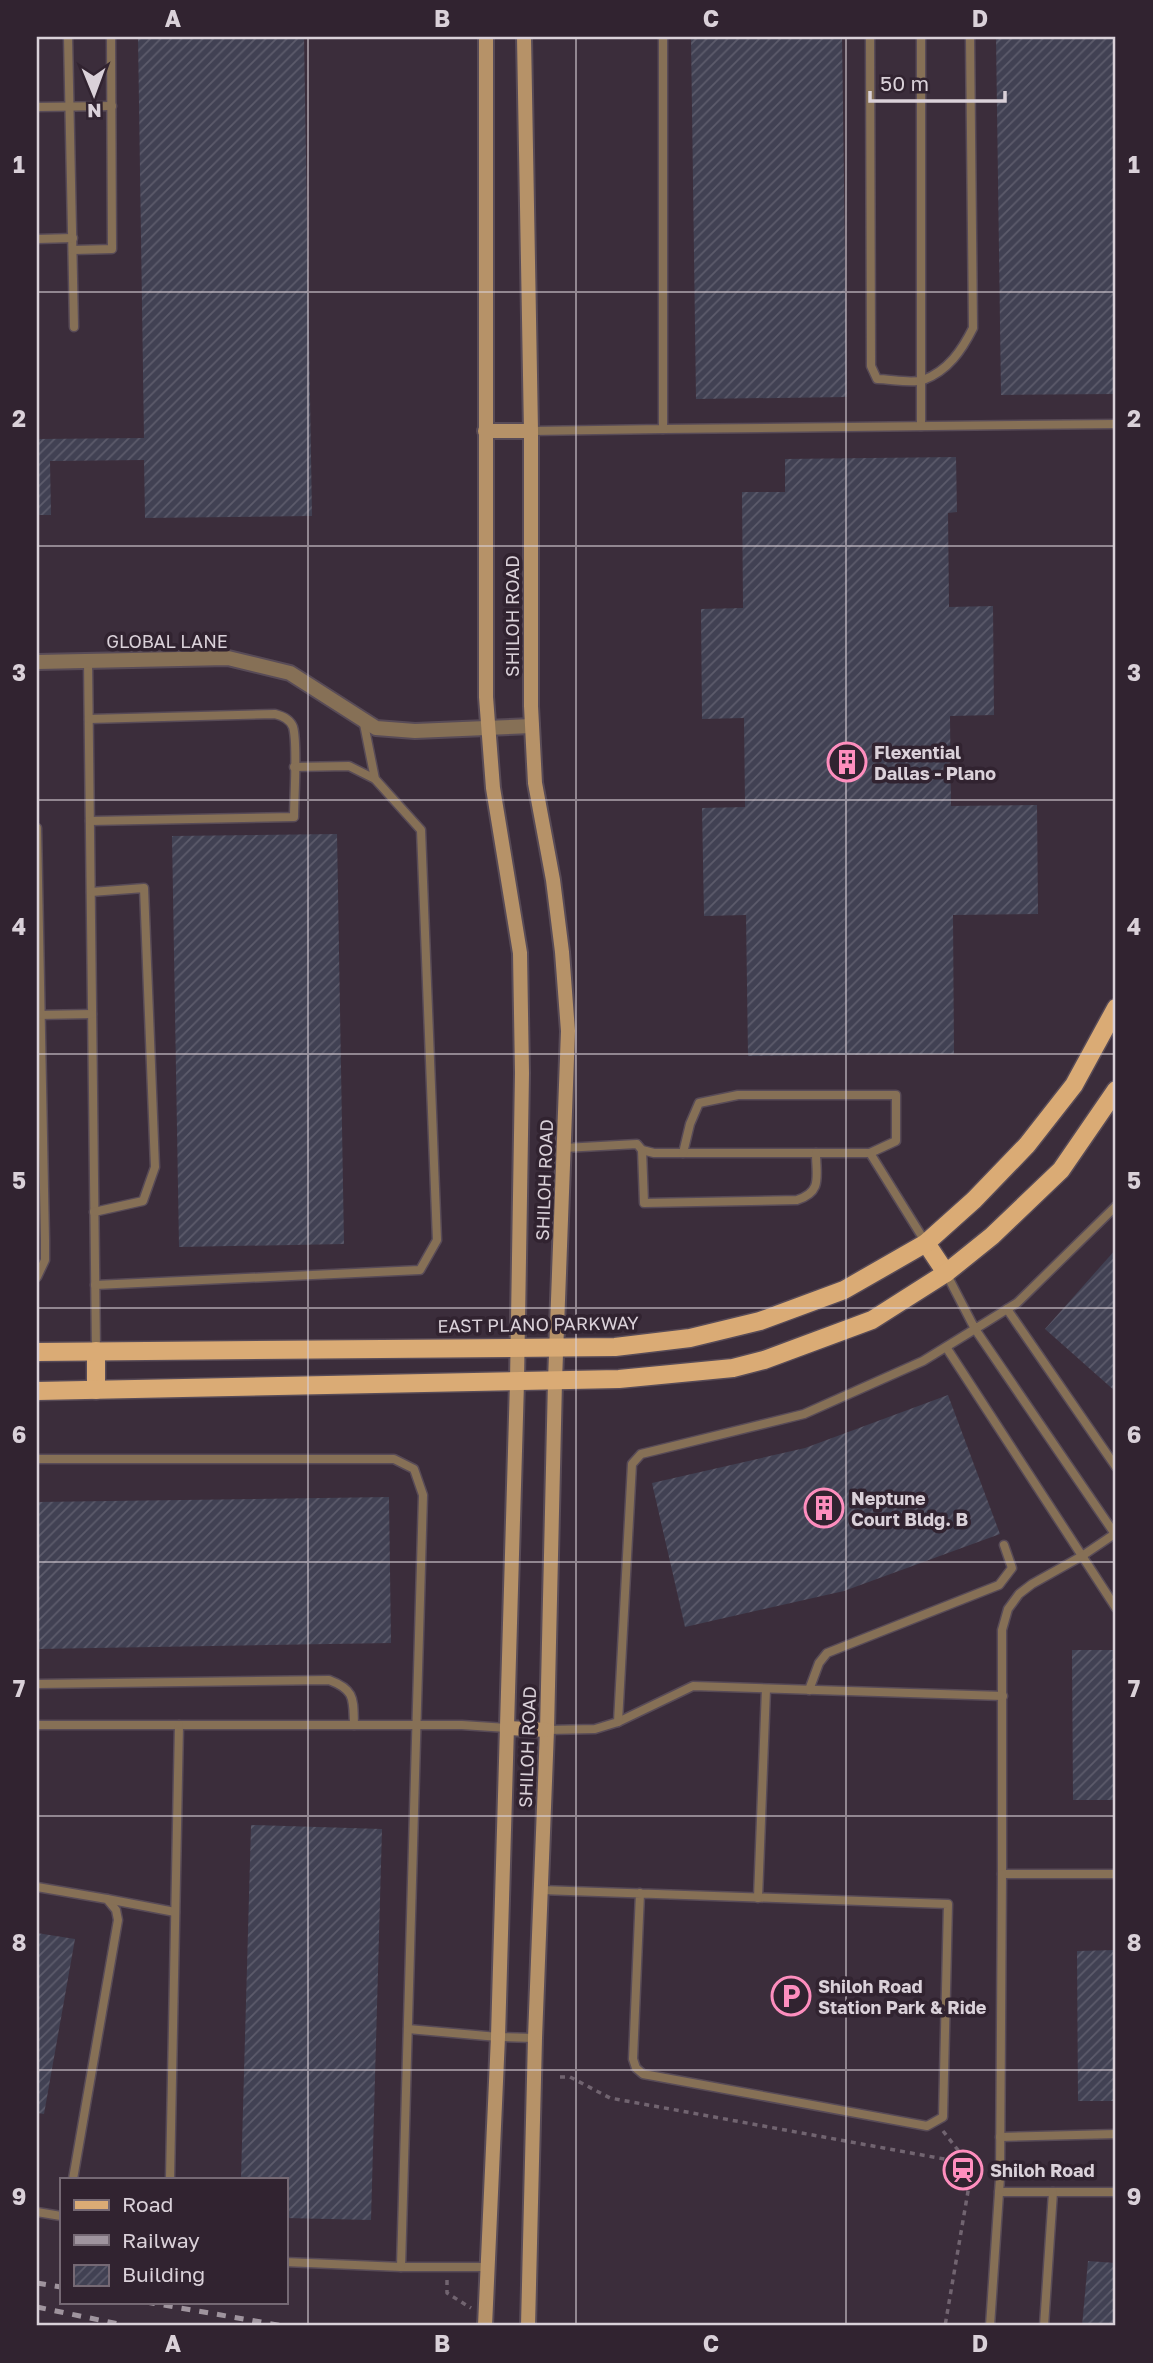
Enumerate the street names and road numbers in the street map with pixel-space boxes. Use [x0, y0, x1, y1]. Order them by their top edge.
street label: SHILOH ROAD [501, 555, 523, 677]
street label: GLOBAL LANE [106, 630, 228, 652]
street label: SHILOH ROAD [531, 1119, 557, 1241]
street label: EAST PLANO PARKWAY [437, 1311, 639, 1337]
street label: SHILOH ROAD [514, 1686, 540, 1808]

